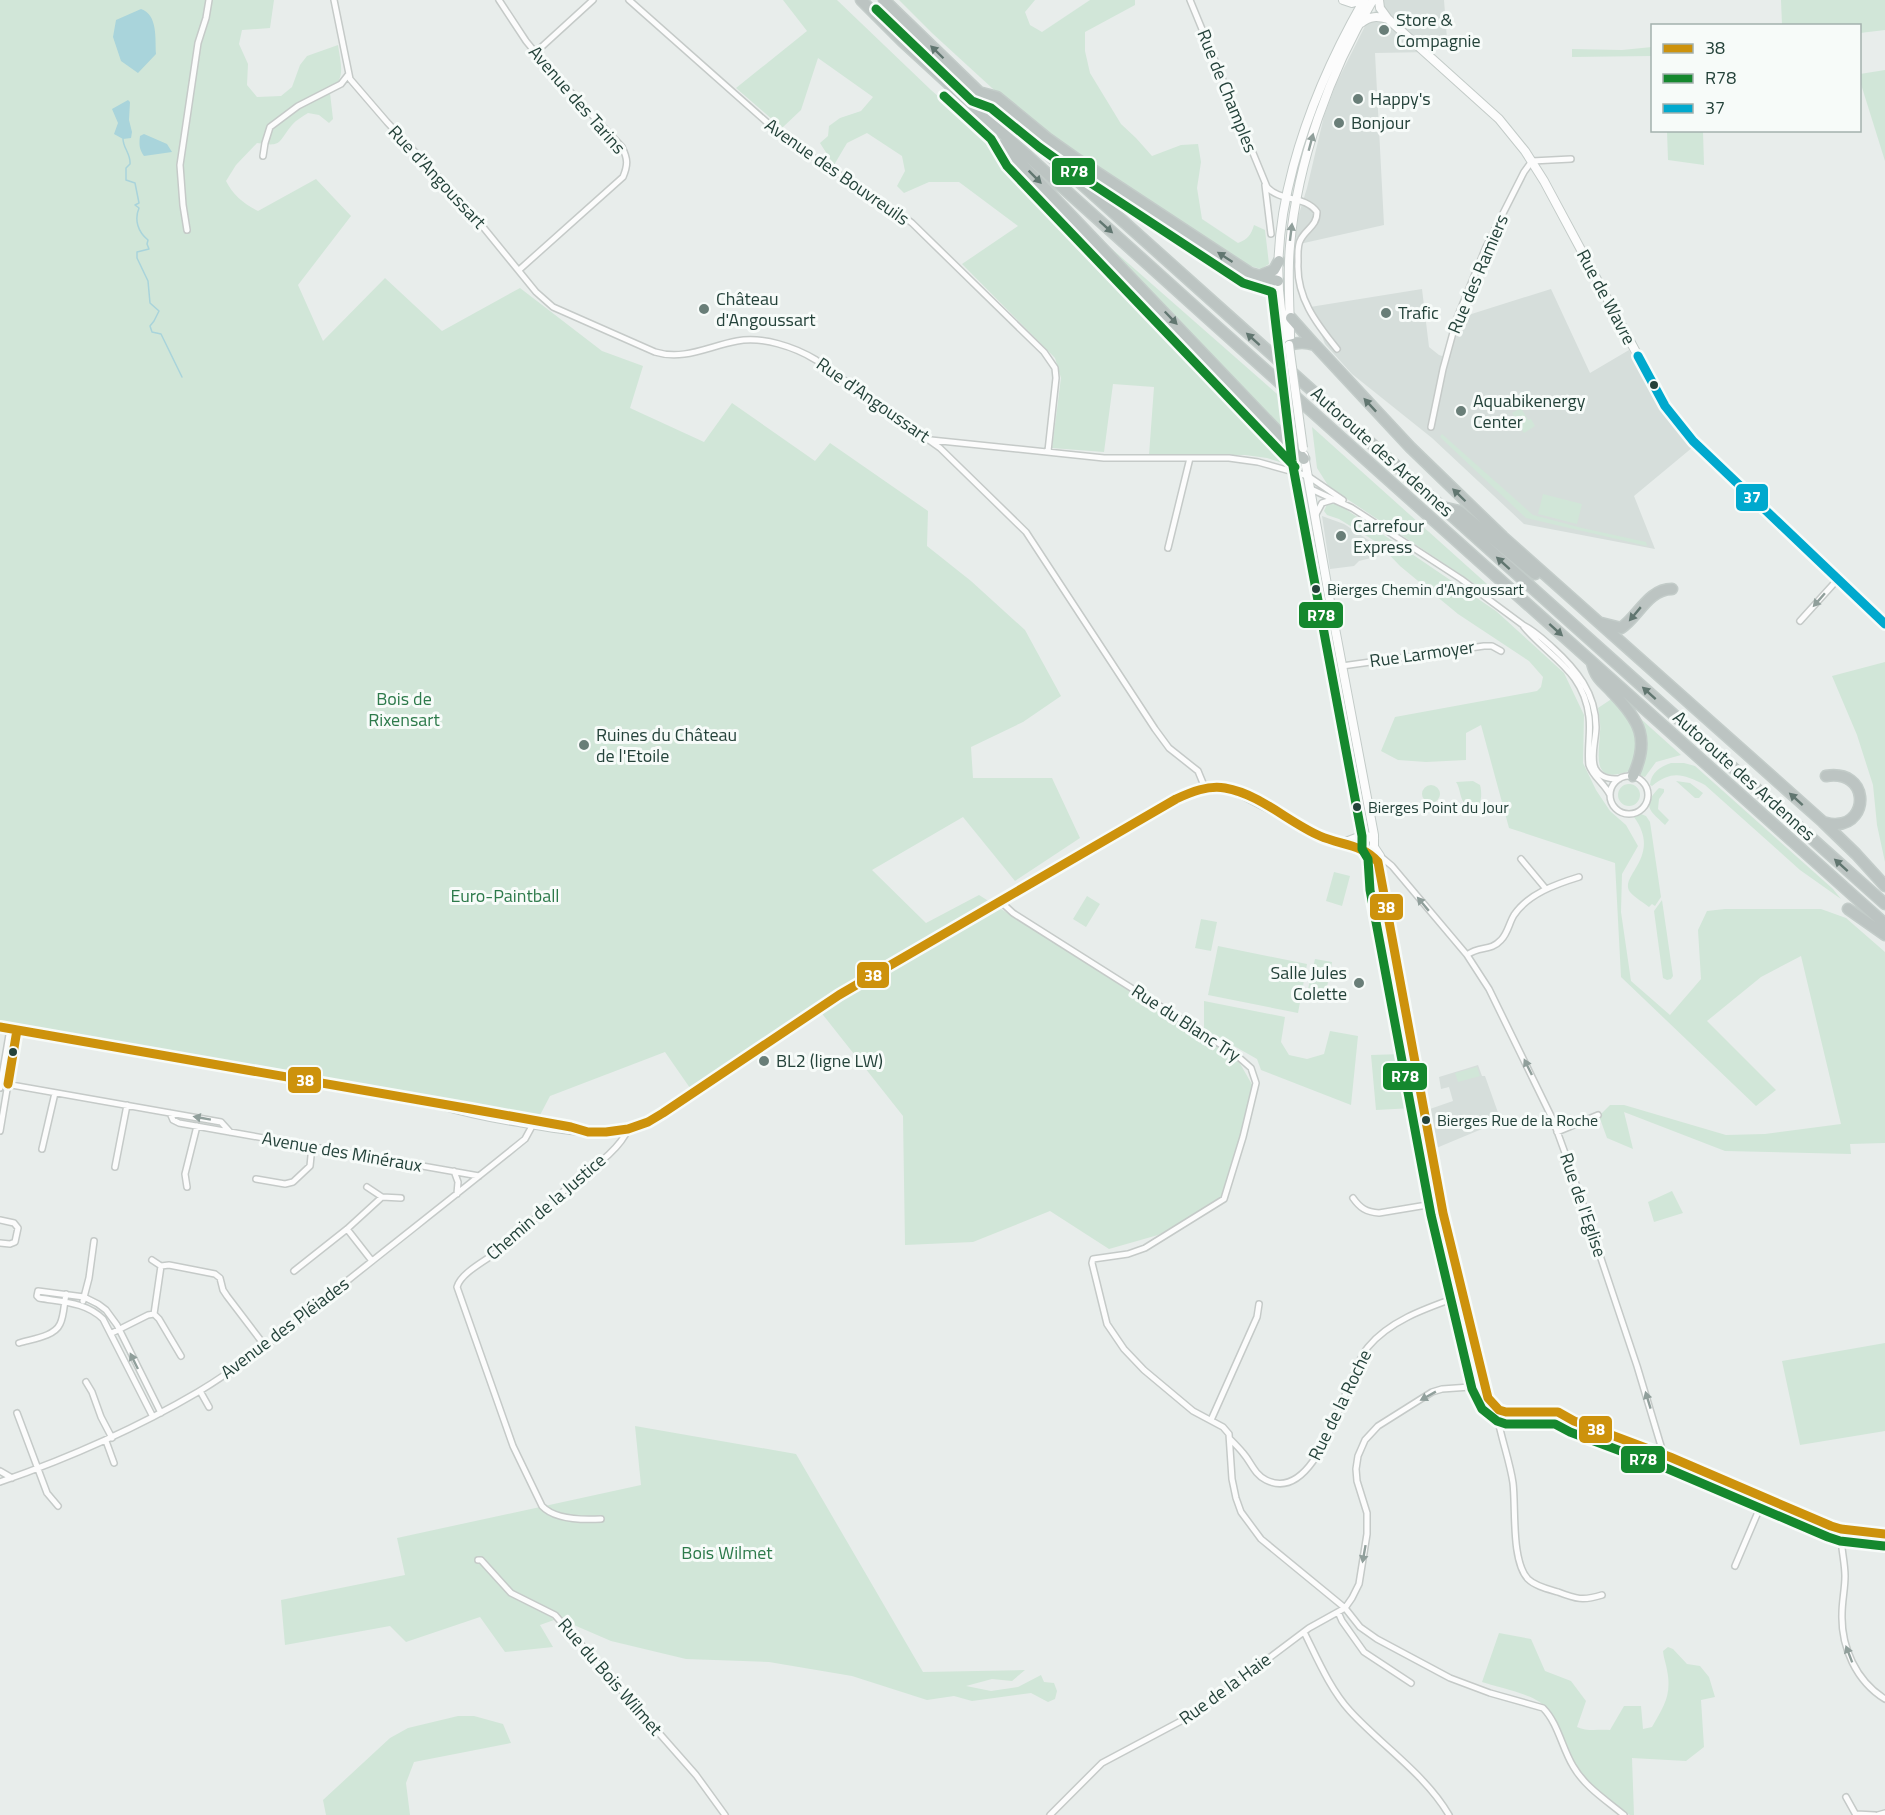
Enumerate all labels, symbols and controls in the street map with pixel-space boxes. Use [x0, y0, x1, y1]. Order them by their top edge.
place label: Store & Compagnie [1396, 6, 1481, 54]
marker: Store & Compagnie [1377, 23, 1391, 37]
legend [1651, 24, 1861, 132]
street label: Rue de Champles [1190, 25, 1264, 157]
text: 38 [1705, 34, 1725, 61]
street label: Avenue des Tarins [522, 39, 632, 160]
one-way arrow [930, 45, 944, 59]
text: R78 [1705, 64, 1736, 91]
place label: Happy's [1370, 85, 1431, 112]
marker: Happy's [1351, 92, 1365, 106]
text: 37 [1705, 94, 1725, 121]
place label: Bonjour [1351, 109, 1411, 136]
street label: Avenue des Bouvreuils [759, 111, 915, 232]
marker: Bonjour [1332, 116, 1346, 130]
street label: Rue d'Angoussart [382, 119, 493, 235]
one-way arrow [1306, 133, 1316, 152]
line badge: R78 [1051, 157, 1096, 186]
text: R78 [1060, 159, 1088, 183]
one-way arrow [1028, 170, 1042, 184]
street label: Rue des Ramiers [1440, 210, 1515, 338]
one-way arrow [1098, 220, 1113, 233]
one-way arrow [1287, 223, 1296, 242]
street label: Rue de Wavre [1570, 244, 1643, 349]
one-way arrow [1217, 252, 1233, 263]
place label: Château d'Angoussart [716, 285, 816, 333]
place label: Trafic [1398, 299, 1439, 326]
marker: Château d'Angoussart [697, 302, 711, 316]
marker: Trafic [1379, 306, 1393, 320]
one-way arrow [1163, 310, 1177, 324]
one-way arrow [1246, 332, 1261, 346]
street label: Rue d'Angoussart [811, 350, 936, 449]
unlabelled marker [1648, 379, 1660, 391]
street label: Autoroute des Ardennes [1305, 380, 1460, 523]
place label: Aquabikenergy Center [1473, 387, 1586, 435]
one-way arrow [1363, 397, 1377, 412]
marker: Aquabikenergy Center [1454, 404, 1468, 418]
line badge: 37 [1735, 483, 1769, 512]
text: 37 [1743, 485, 1761, 509]
one-way arrow [1452, 488, 1467, 502]
place label: Carrefour Express [1353, 512, 1424, 560]
marker: Carrefour Express [1334, 529, 1348, 543]
one-way arrow [1496, 556, 1511, 570]
place label: Bierges Chemin d'Angoussart [1327, 577, 1524, 601]
marker: Bierges Chemin d'Angoussart [1310, 583, 1322, 595]
one-way arrow [1813, 592, 1826, 607]
line badge: R78 [1298, 601, 1344, 629]
text: R78 [1307, 603, 1335, 627]
one-way arrow [1629, 606, 1642, 622]
one-way arrow [1549, 623, 1563, 637]
street label: Rue Larmoyer [1368, 633, 1476, 674]
park label: Bois de Rixensart [368, 685, 441, 733]
one-way arrow [1642, 687, 1657, 700]
street label: Autoroute des Ardennes [1667, 704, 1822, 847]
place label: Ruines du Château de l'Etoile [596, 721, 737, 769]
marker: Ruines du Château de l'Etoile [577, 738, 591, 752]
one-way arrow [1789, 793, 1804, 806]
place label: Bierges Point du Jour [1368, 795, 1509, 819]
marker: Bierges Point du Jour [1351, 801, 1363, 813]
one-way arrow [1834, 858, 1849, 872]
park label: Euro-Paintball [450, 882, 560, 909]
line badge: 38 [1369, 893, 1404, 921]
text: 38 [1377, 895, 1395, 919]
one-way arrow [1417, 896, 1430, 912]
place label: Salle Jules Colette [1270, 959, 1347, 1007]
line badge: 38 [856, 961, 890, 989]
text: 38 [864, 963, 882, 987]
marker: Salle Jules Colette [1352, 976, 1366, 990]
street label: Rue du Blanc Try [1126, 977, 1246, 1068]
unlabelled marker [7, 1046, 19, 1058]
place label: BL2 (ligne LW) [776, 1047, 883, 1074]
marker: BL2 (ligne LW) [757, 1054, 771, 1068]
one-way arrow [1523, 1059, 1532, 1076]
line badge: R78 [1382, 1062, 1428, 1091]
text: R78 [1391, 1064, 1419, 1088]
line badge: 38 [287, 1066, 322, 1094]
text: 38 [296, 1068, 314, 1092]
place label: Bierges Rue de la Roche [1437, 1108, 1598, 1132]
one-way arrow [193, 1113, 212, 1122]
marker: Bierges Rue de la Roche [1420, 1114, 1432, 1126]
street label: Avenue des Minéraux [260, 1124, 424, 1179]
street label: Chemin de la Justice [480, 1147, 612, 1266]
street label: Rue de l'Eglise [1553, 1149, 1614, 1261]
street label: Avenue des Pléiades [215, 1270, 355, 1385]
street label: Rue de la Roche [1301, 1345, 1378, 1465]
one-way arrow [129, 1352, 139, 1369]
one-way arrow [1419, 1391, 1436, 1401]
one-way arrow [1643, 1391, 1652, 1409]
line badge: 38 [1578, 1415, 1613, 1444]
text: 38 [1587, 1417, 1605, 1441]
line badge: R78 [1620, 1445, 1666, 1474]
text: R78 [1629, 1447, 1657, 1471]
park label: Bois Wilmet [681, 1539, 773, 1566]
one-way arrow [1359, 1545, 1368, 1564]
street label: Rue du Bois Wilmet [552, 1612, 670, 1742]
one-way arrow [1844, 1645, 1853, 1663]
street label: Rue de la Haie [1173, 1646, 1276, 1731]

